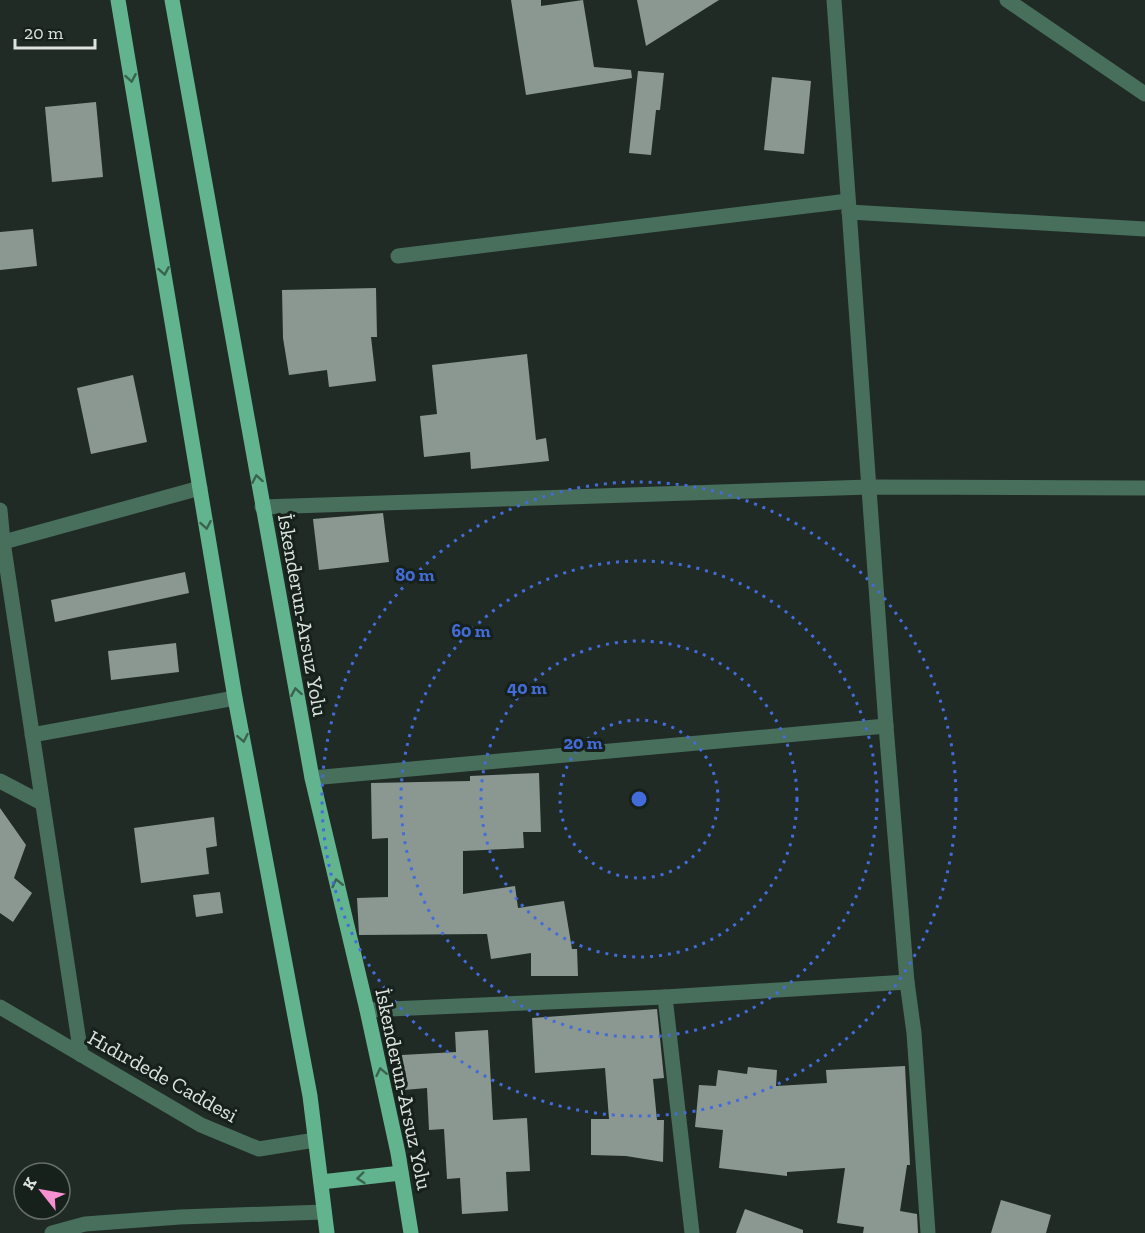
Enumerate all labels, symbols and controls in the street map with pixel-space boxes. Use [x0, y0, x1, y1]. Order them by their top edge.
scale bar [15, 12, 94, 50]
text: 20 m [24, 22, 64, 44]
one-way arrow [125, 74, 137, 83]
one-way arrow [157, 266, 169, 275]
one-way arrow [251, 475, 264, 485]
street label: İskenderun-Arsuz Yolu [273, 512, 333, 718]
one-way arrow [200, 520, 212, 530]
text: 80 m [395, 564, 435, 586]
text: 60 m [451, 620, 491, 642]
text: 40 m [507, 677, 547, 699]
one-way arrow [290, 687, 303, 697]
text: 20 m [563, 732, 603, 754]
one-way arrow [236, 733, 249, 743]
centre of rings [629, 789, 649, 809]
one-way arrow [331, 878, 344, 888]
street label: İskenderun-Arsuz Yolu [370, 986, 438, 1192]
street label: Hıdırdede Caddesi [84, 1025, 242, 1128]
one-way arrow [375, 1068, 388, 1078]
north arrow [12, 1161, 72, 1221]
one-way arrow [357, 1171, 366, 1184]
text: K [19, 1174, 41, 1193]

